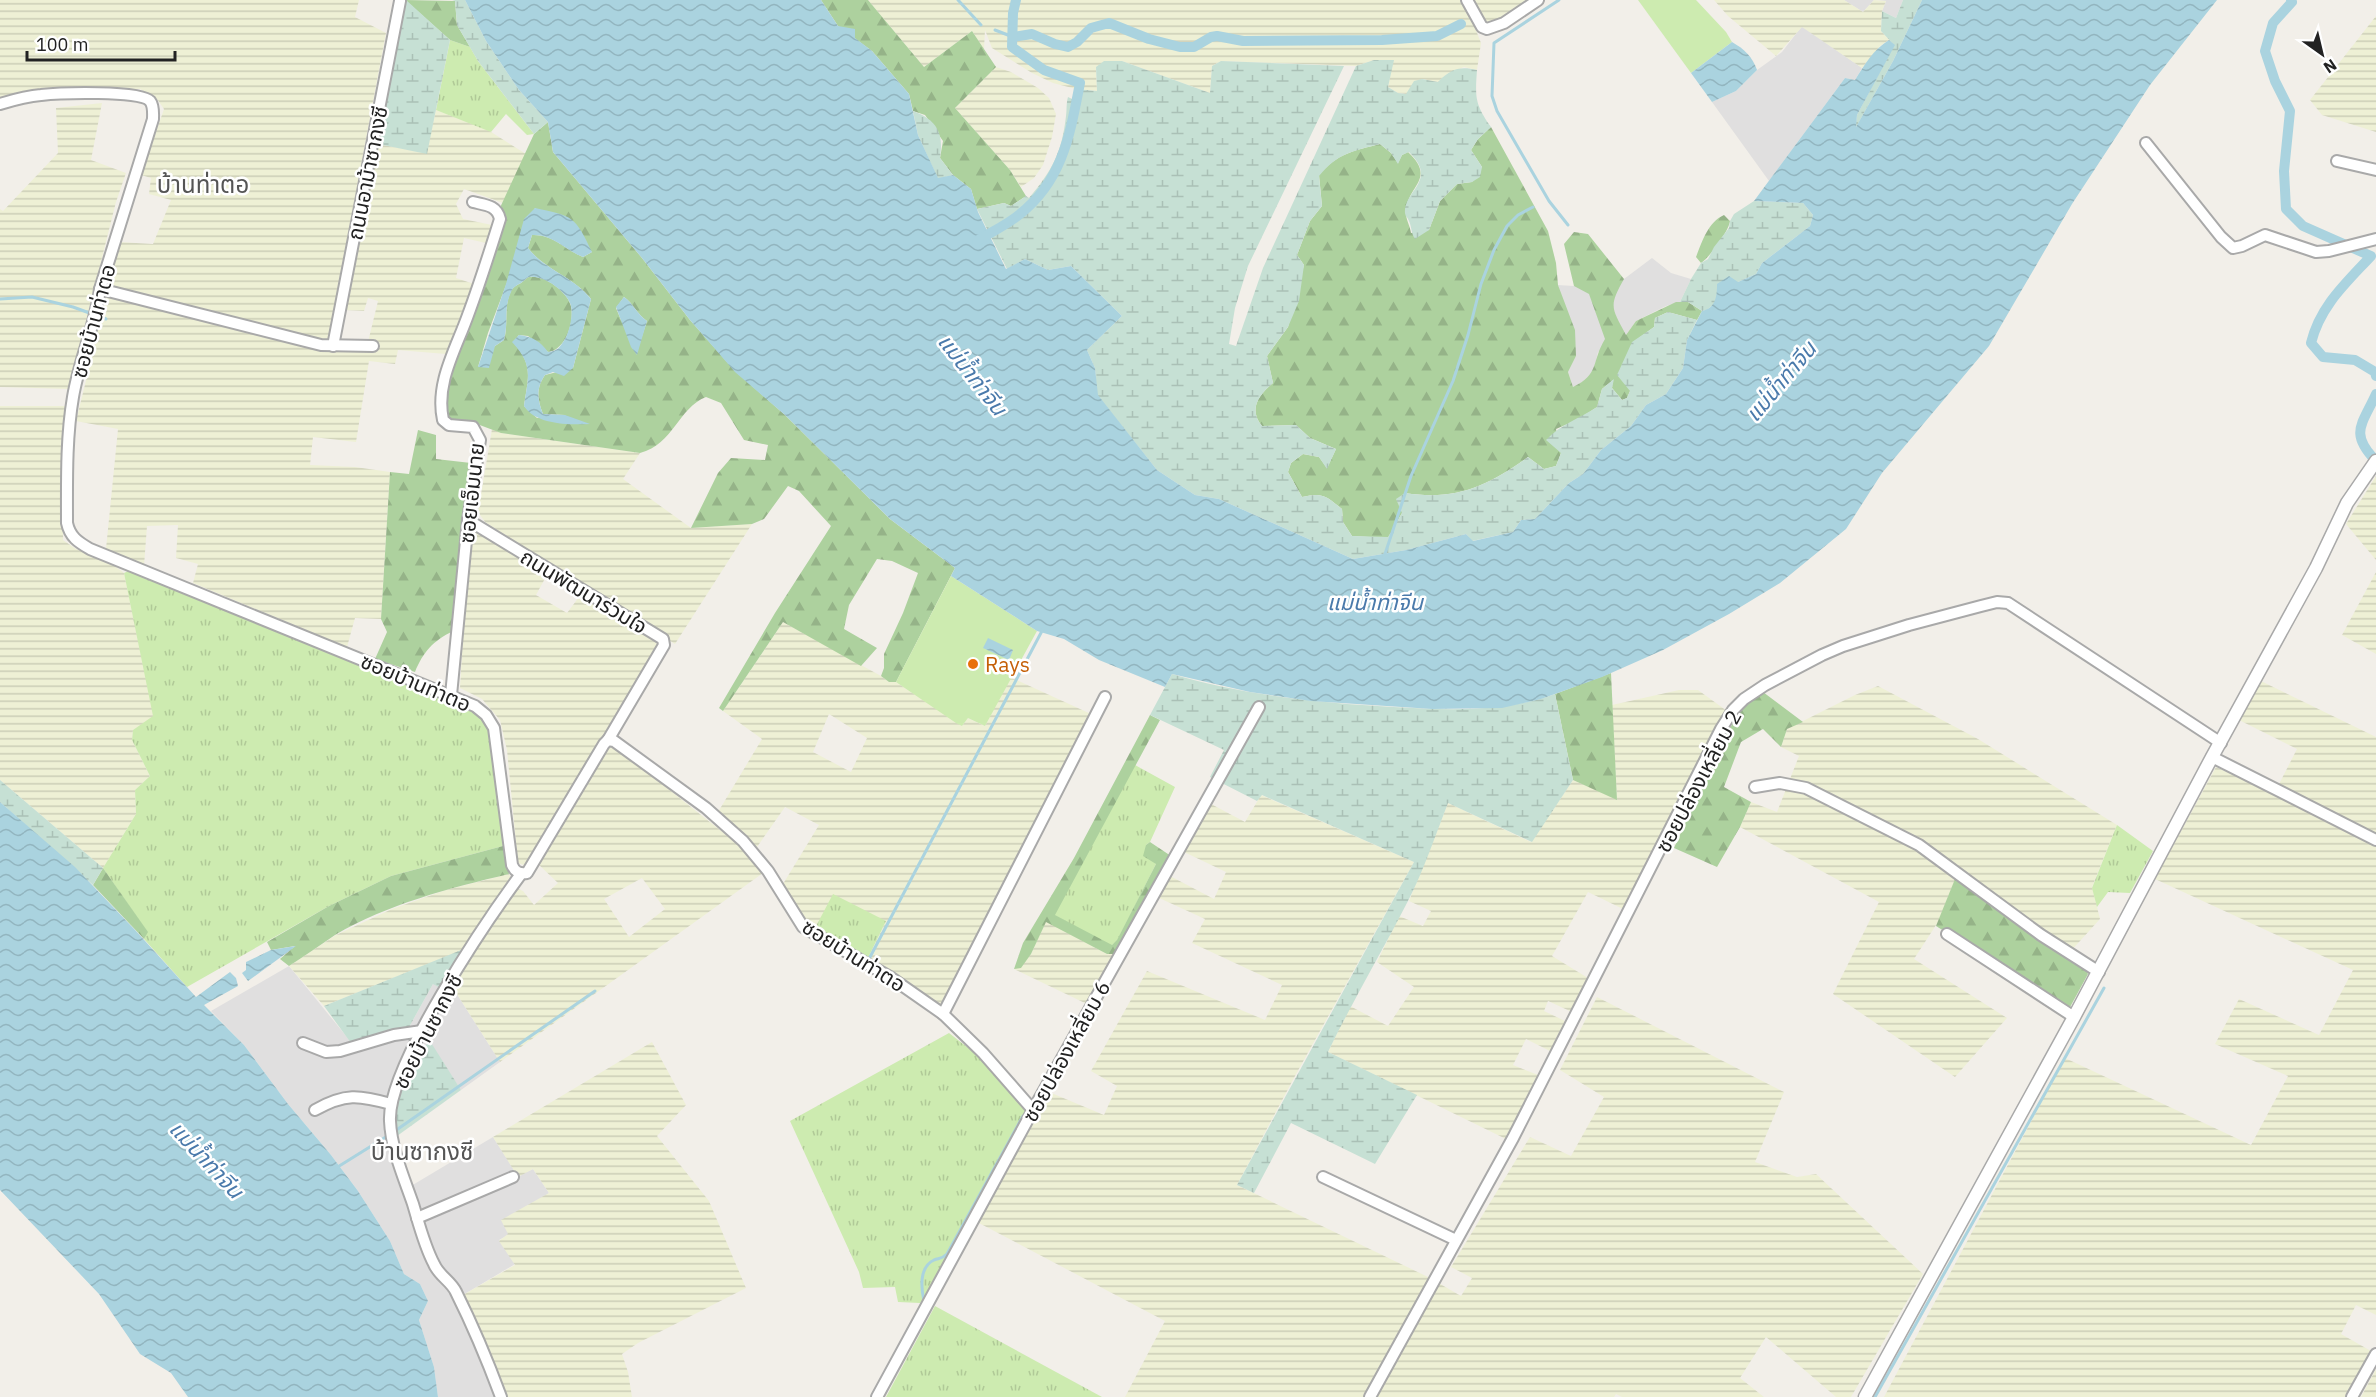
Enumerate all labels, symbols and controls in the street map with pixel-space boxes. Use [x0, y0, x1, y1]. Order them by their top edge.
scale bar [27, 24, 176, 62]
north arrow [2292, 24, 2352, 84]
text: 100 m [36, 33, 88, 56]
text: N [2320, 55, 2341, 78]
street label: ถนนอาม้าซากงซี [340, 104, 394, 242]
district label: บ้านท่าตอ [157, 168, 249, 200]
street label: ซอยบ้านท่าตอ [64, 261, 122, 381]
water label: แม่น้ำท่าจีน [932, 327, 1015, 422]
water label: แม่น้ำท่าจีน [1738, 334, 1823, 427]
street label: ซอยเอ็มนาย [452, 441, 490, 545]
street label: ถนนพัฒนาร่วมใจ [515, 542, 653, 640]
water label: แม่น้ำท่าจีน [1327, 587, 1424, 616]
street label: ซอยบ้านท่าตอ [357, 646, 475, 718]
place label: Rays [985, 650, 1030, 678]
marker: Rays [966, 657, 980, 671]
street label: ซอยปล่องเหลี่ยม 2 [1649, 705, 1747, 857]
street label: ซอยบ้านท่าตอ [797, 912, 911, 998]
street label: ซอยบ้านซากงซี [386, 968, 468, 1094]
street label: ซอยปล่องเหลี่ยม 6 [1016, 975, 1116, 1127]
water label: แม่น้ำท่าจีน [164, 1114, 251, 1205]
district label: บ้านซากงซี [371, 1135, 473, 1167]

